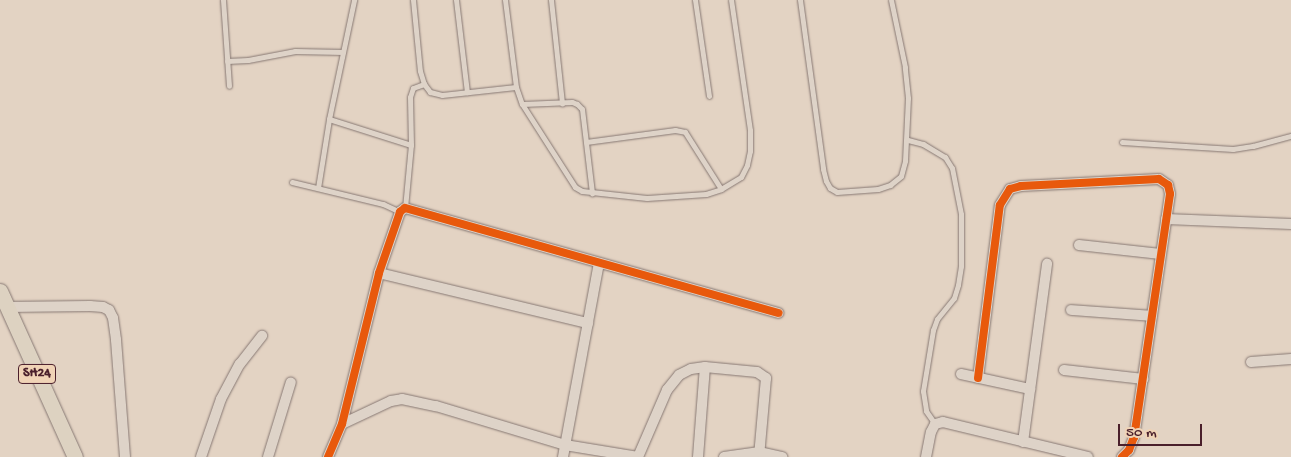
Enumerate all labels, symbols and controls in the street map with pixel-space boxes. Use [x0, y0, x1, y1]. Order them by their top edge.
road number: SH24 [17, 362, 57, 386]
scale bar [1121, 414, 1205, 446]
text: 50 m [1126, 424, 1157, 442]

